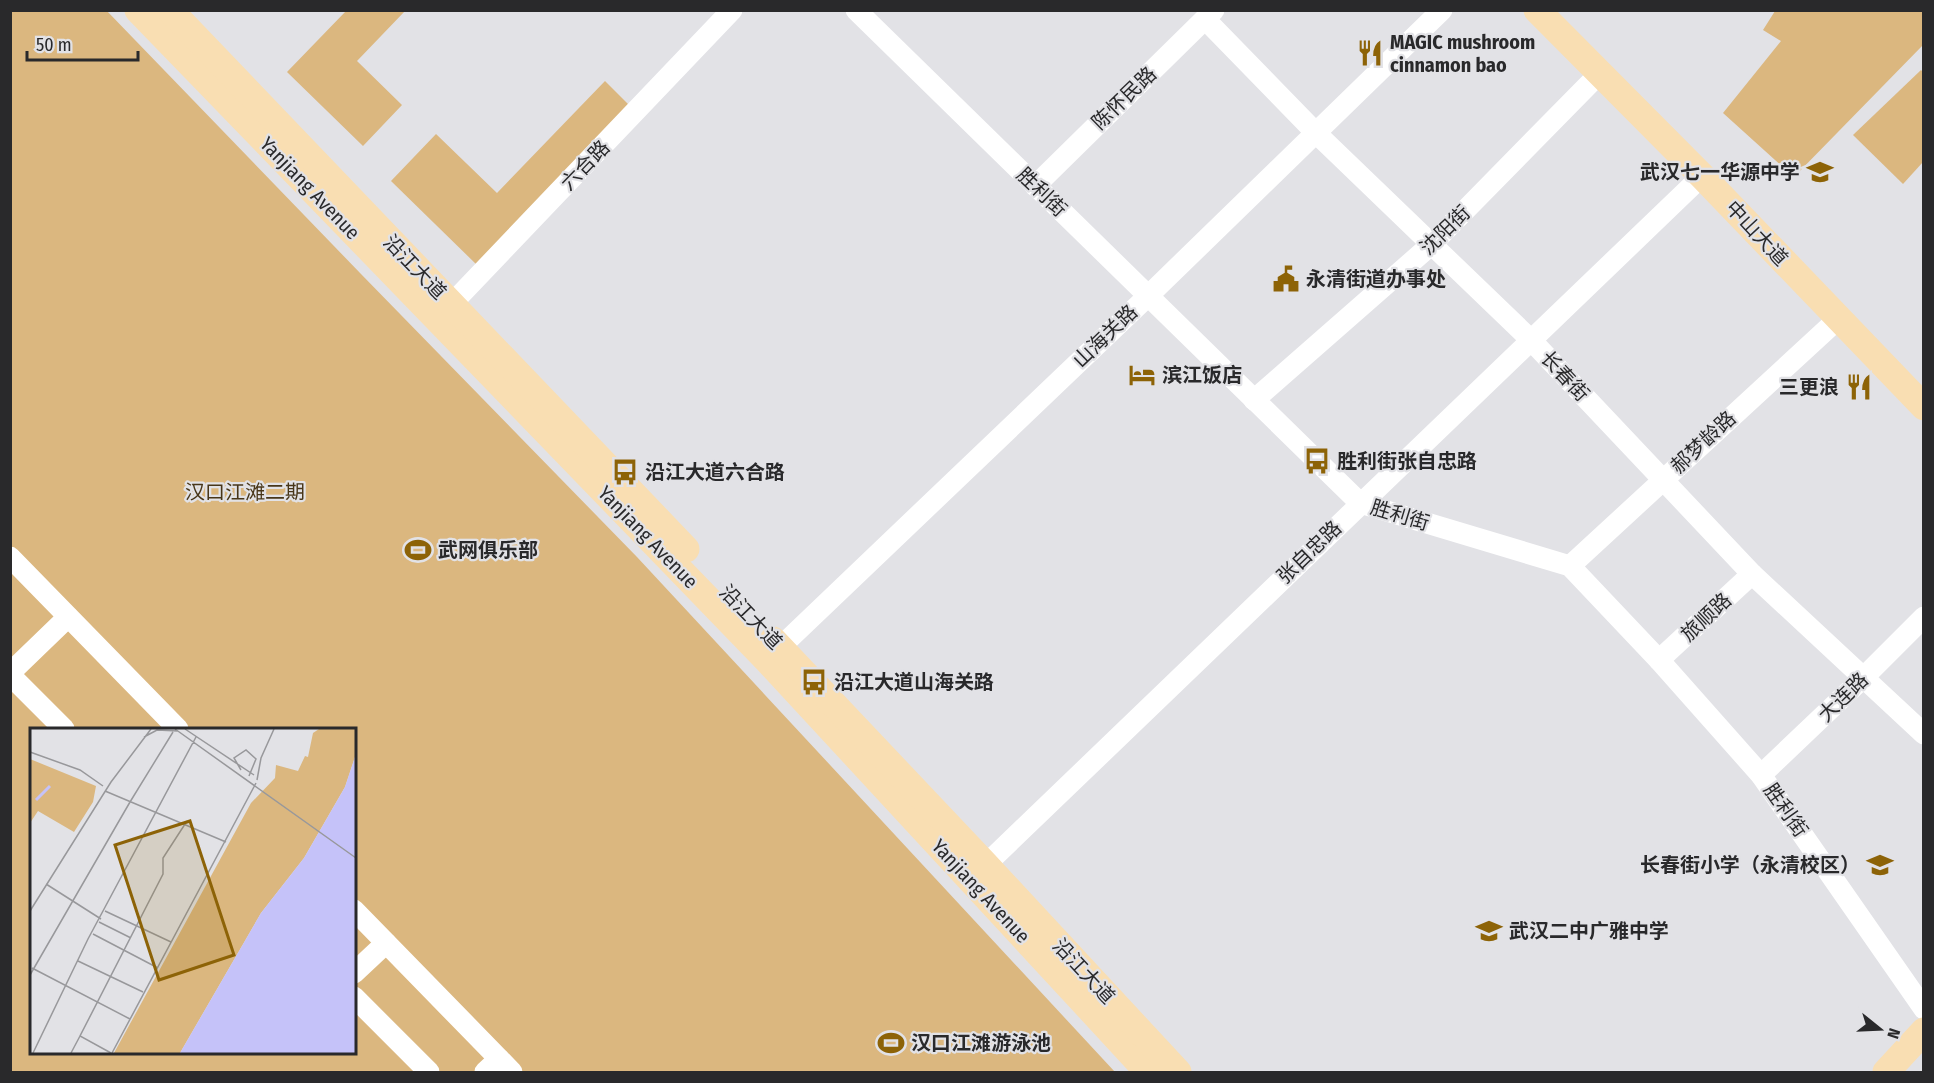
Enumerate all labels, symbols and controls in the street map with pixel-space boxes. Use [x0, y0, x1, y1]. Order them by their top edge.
scale bar [27, 24, 138, 62]
place label: MAGIC mushroom cinnamon bao [1390, 30, 1535, 77]
text: 50 m [36, 34, 72, 56]
restaurant icon: MAGIC mushroom cinnamon bao [1355, 38, 1385, 68]
street label: 陈怀民路 [1087, 62, 1161, 134]
street label: Yanjiang Avenue [255, 132, 365, 244]
street label: 六合路 [556, 135, 614, 195]
school or university icon: 武汉七一华源中学 [1805, 157, 1835, 187]
place label: 武汉七一华源中学 [1640, 160, 1800, 184]
street label: 胜利街 [1012, 163, 1072, 221]
street label: 中山大道 [1721, 196, 1793, 270]
street label: 沈阳街 [1415, 201, 1475, 259]
street label: 沿江大道 [379, 230, 451, 304]
public building icon: 永清街道办事处 [1271, 264, 1301, 294]
place label: 永清街道办事处 [1306, 267, 1446, 291]
street label: 山海关路 [1068, 300, 1142, 372]
street label: 长春街 [1536, 346, 1594, 406]
hotel icon: 滨江饭店 [1127, 360, 1157, 390]
place label: 滨江饭店 [1162, 363, 1242, 387]
restaurant icon: 三更浪 [1844, 372, 1874, 402]
place label: 三更浪 [1779, 375, 1839, 399]
street label: 郝梦龄路 [1666, 406, 1740, 478]
bus stop icon: 胜利街张自忠路 [1302, 446, 1332, 476]
place label: 胜利街张自忠路 [1337, 449, 1477, 473]
bus stop icon: 沿江大道六合路 [610, 457, 640, 487]
place label: 沿江大道六合路 [645, 460, 785, 484]
park label: 汉口江滩二期 [185, 480, 305, 504]
street label: Yanjiang Avenue [593, 481, 703, 593]
street label: 胜利街 [1368, 495, 1432, 535]
street label: 张自忠路 [1272, 516, 1346, 588]
sports icon: 武网俱乐部 [403, 535, 433, 565]
place label: 武网俱乐部 [438, 538, 538, 562]
street label: 沿江大道 [715, 580, 787, 654]
street label: 旅顺路 [1676, 588, 1736, 646]
bus stop icon: 沿江大道山海关路 [799, 667, 829, 697]
street label: 大连路 [1813, 668, 1873, 726]
place label: 沿江大道山海关路 [834, 670, 994, 694]
inset map [30, 728, 356, 1053]
street label: 胜利街 [1759, 779, 1813, 841]
street label: Yanjiang Avenue [927, 834, 1035, 948]
school or university icon: 长春街小学（永清校区） [1865, 850, 1895, 880]
place label: 长春街小学（永清校区） [1640, 853, 1860, 877]
school or university icon: 武汉二中广雅中学 [1474, 916, 1504, 946]
place label: 武汉二中广雅中学 [1509, 919, 1669, 943]
street label: 沿江大道 [1048, 934, 1120, 1008]
north arrow [1850, 999, 1910, 1059]
text: N [1883, 1026, 1904, 1041]
sports icon: 汉口江滩游泳池 [876, 1028, 906, 1058]
place label: 汉口江滩游泳池 [911, 1031, 1051, 1055]

